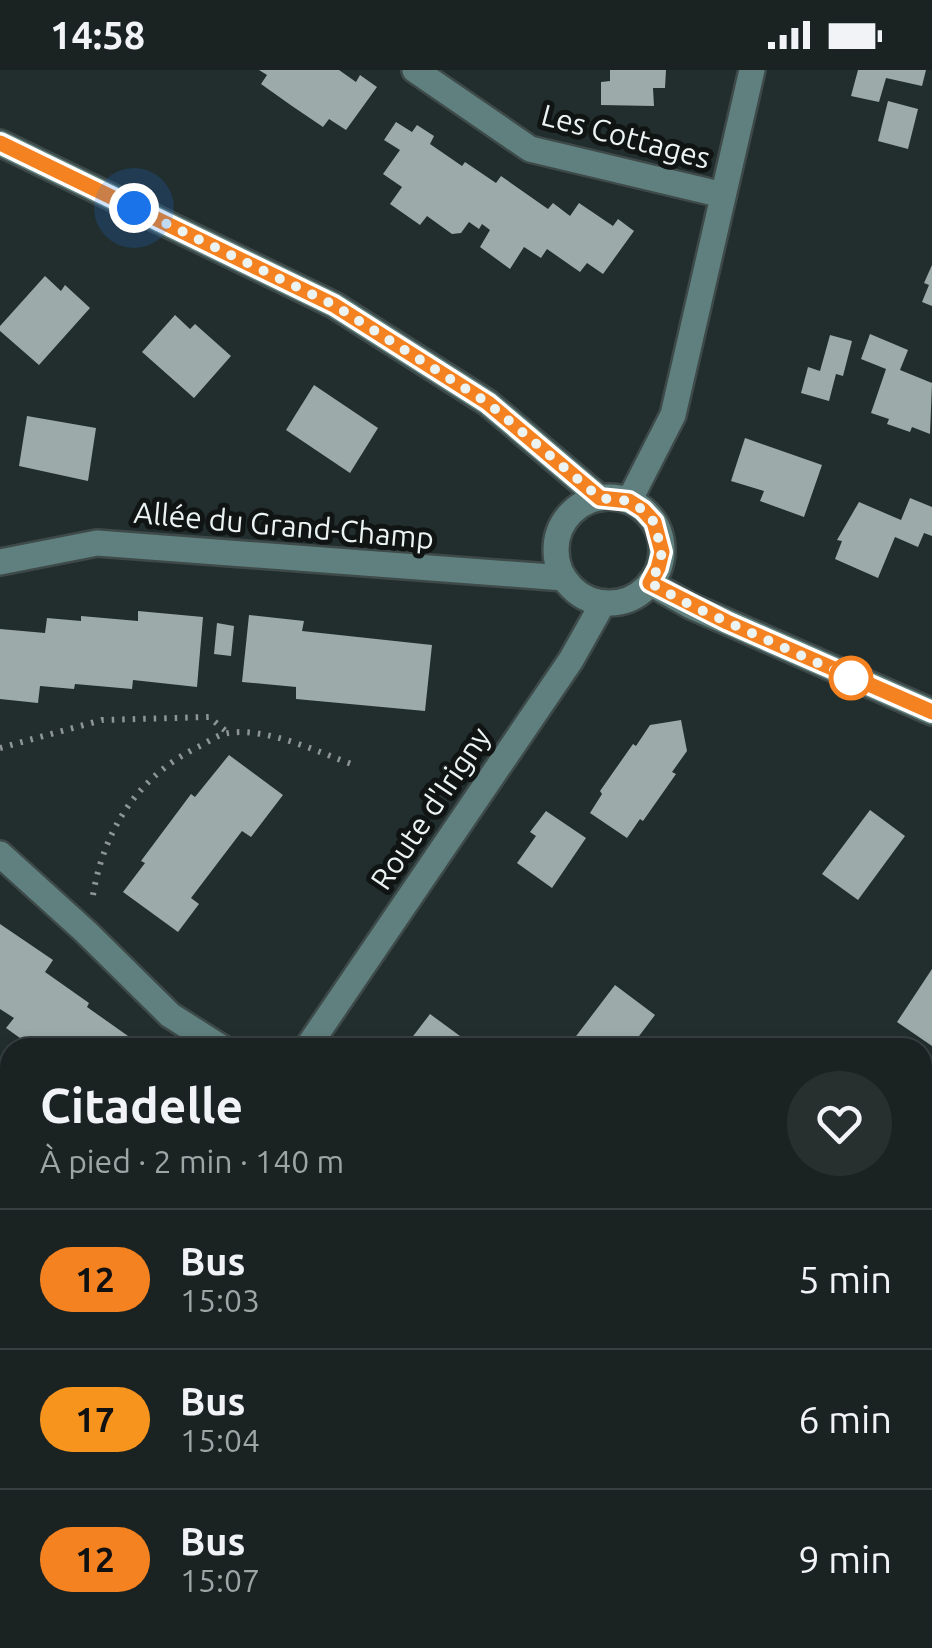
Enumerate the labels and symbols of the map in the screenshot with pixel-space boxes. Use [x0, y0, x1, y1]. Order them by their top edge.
street label: Les Cottages [538, 97, 714, 175]
your location [109, 183, 159, 233]
street label: Allée du Grand-Champ [132, 495, 436, 555]
unlabelled marker [830, 657, 872, 699]
street label: Route d'Irigny [363, 720, 497, 896]

